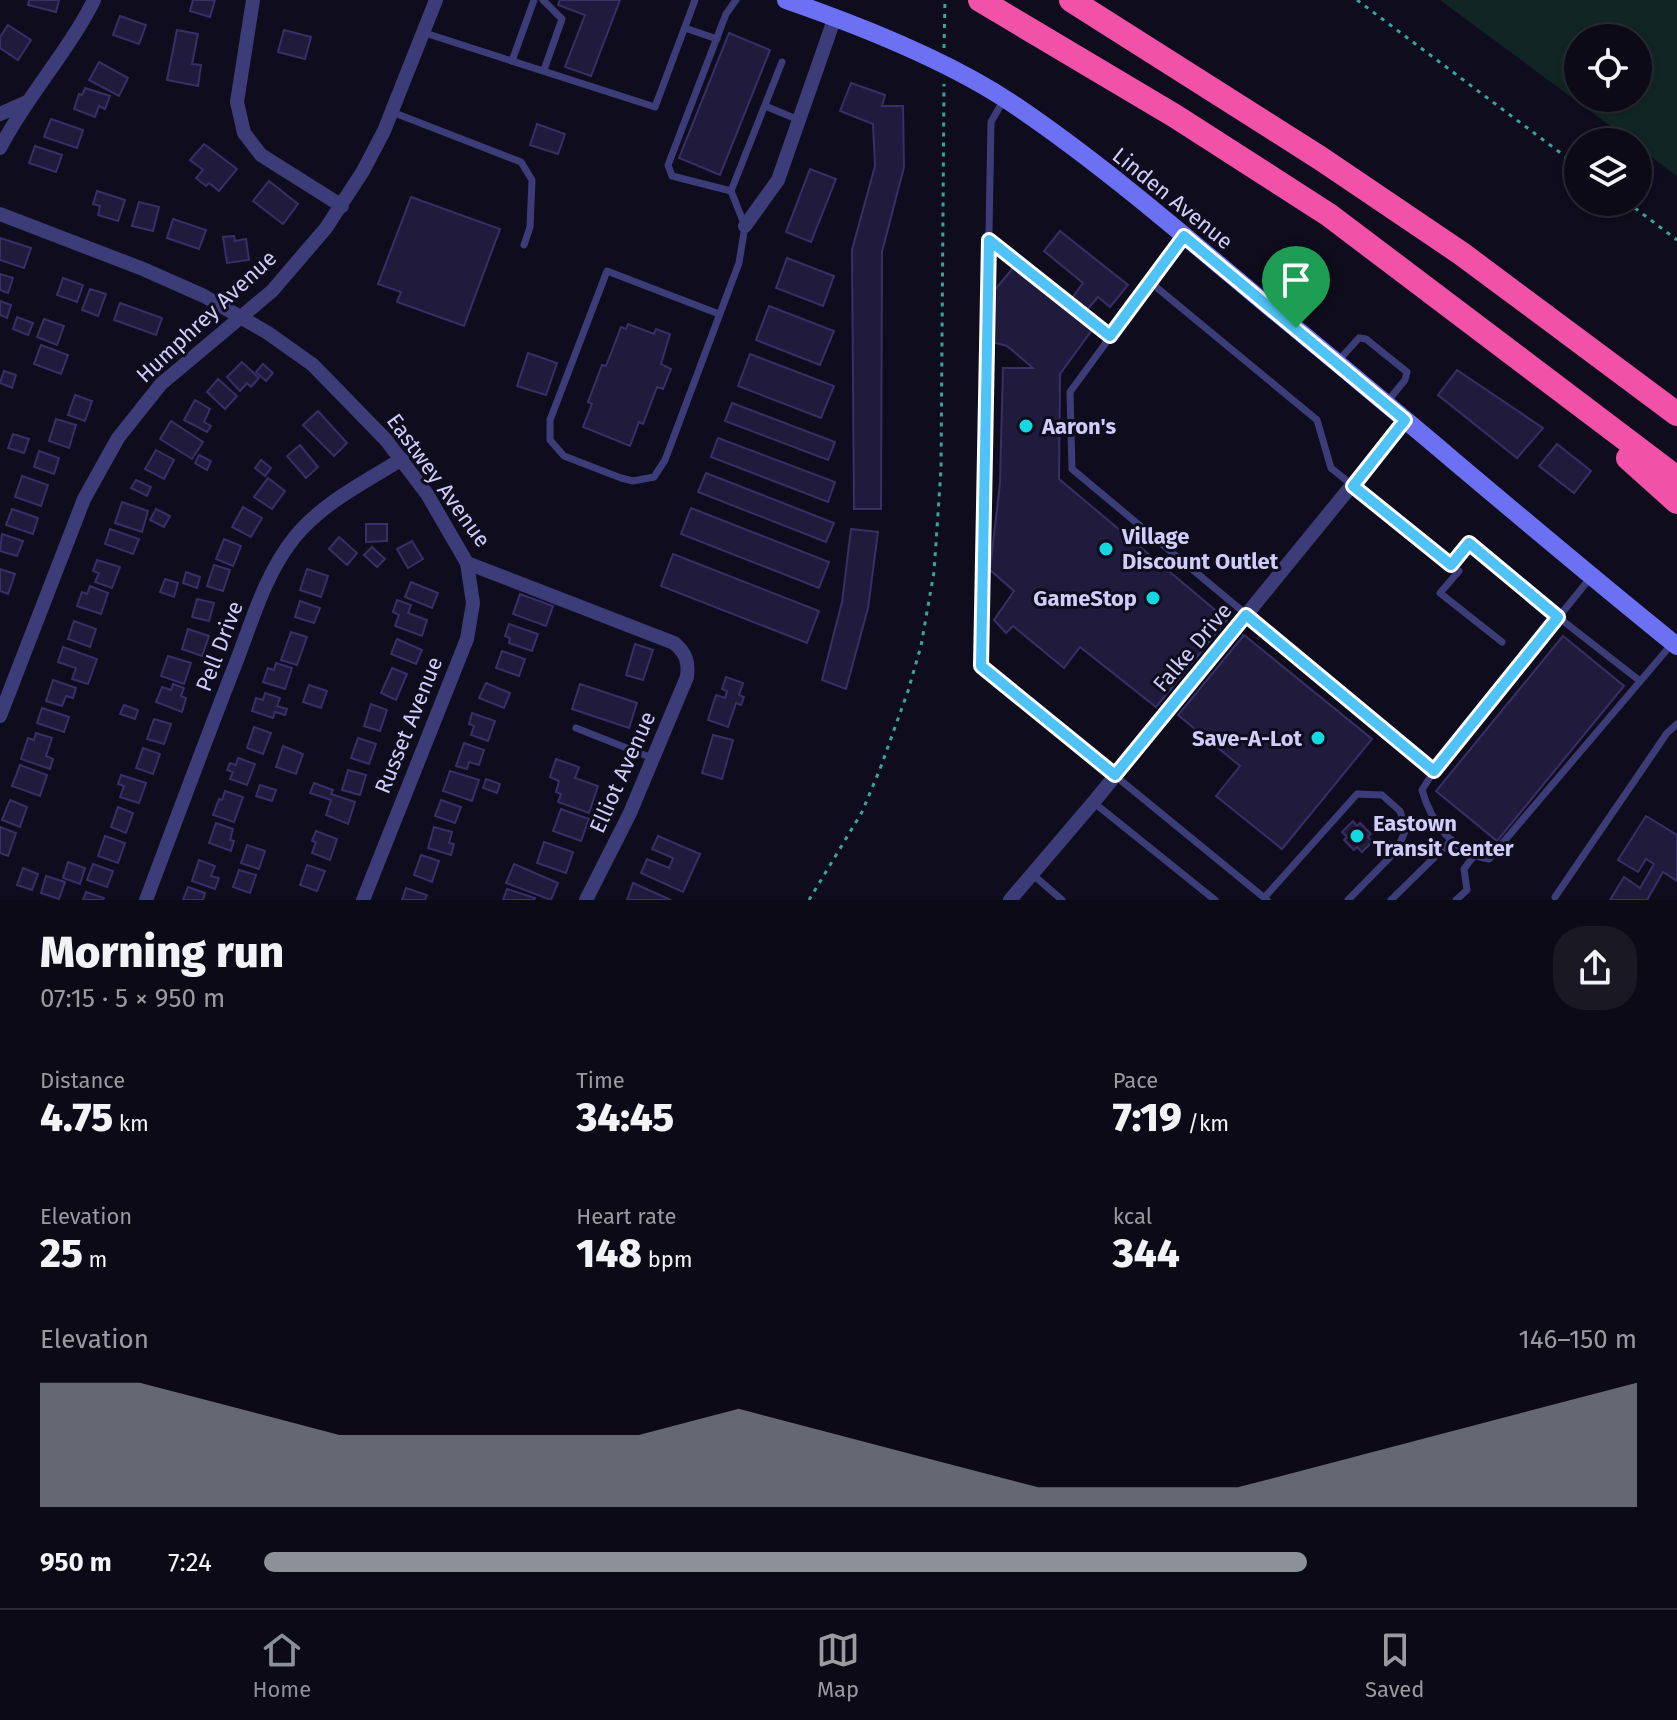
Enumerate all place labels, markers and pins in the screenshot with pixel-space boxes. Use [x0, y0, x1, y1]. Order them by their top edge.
pin [1262, 246, 1330, 328]
place label: Aaron's [1041, 413, 1117, 440]
marker: Aaron's [1017, 417, 1035, 435]
place label: Village Discount Outlet [1121, 523, 1279, 575]
marker: Village Discount Outlet [1097, 540, 1115, 558]
place label: GameStop [1033, 585, 1137, 612]
marker: GameStop [1144, 589, 1162, 607]
place label: Save-A-Lot [1192, 725, 1303, 752]
marker: Save-A-Lot [1309, 729, 1327, 747]
place label: Eastown Transit Center [1373, 810, 1514, 862]
marker: Eastown Transit Center [1348, 827, 1366, 845]

